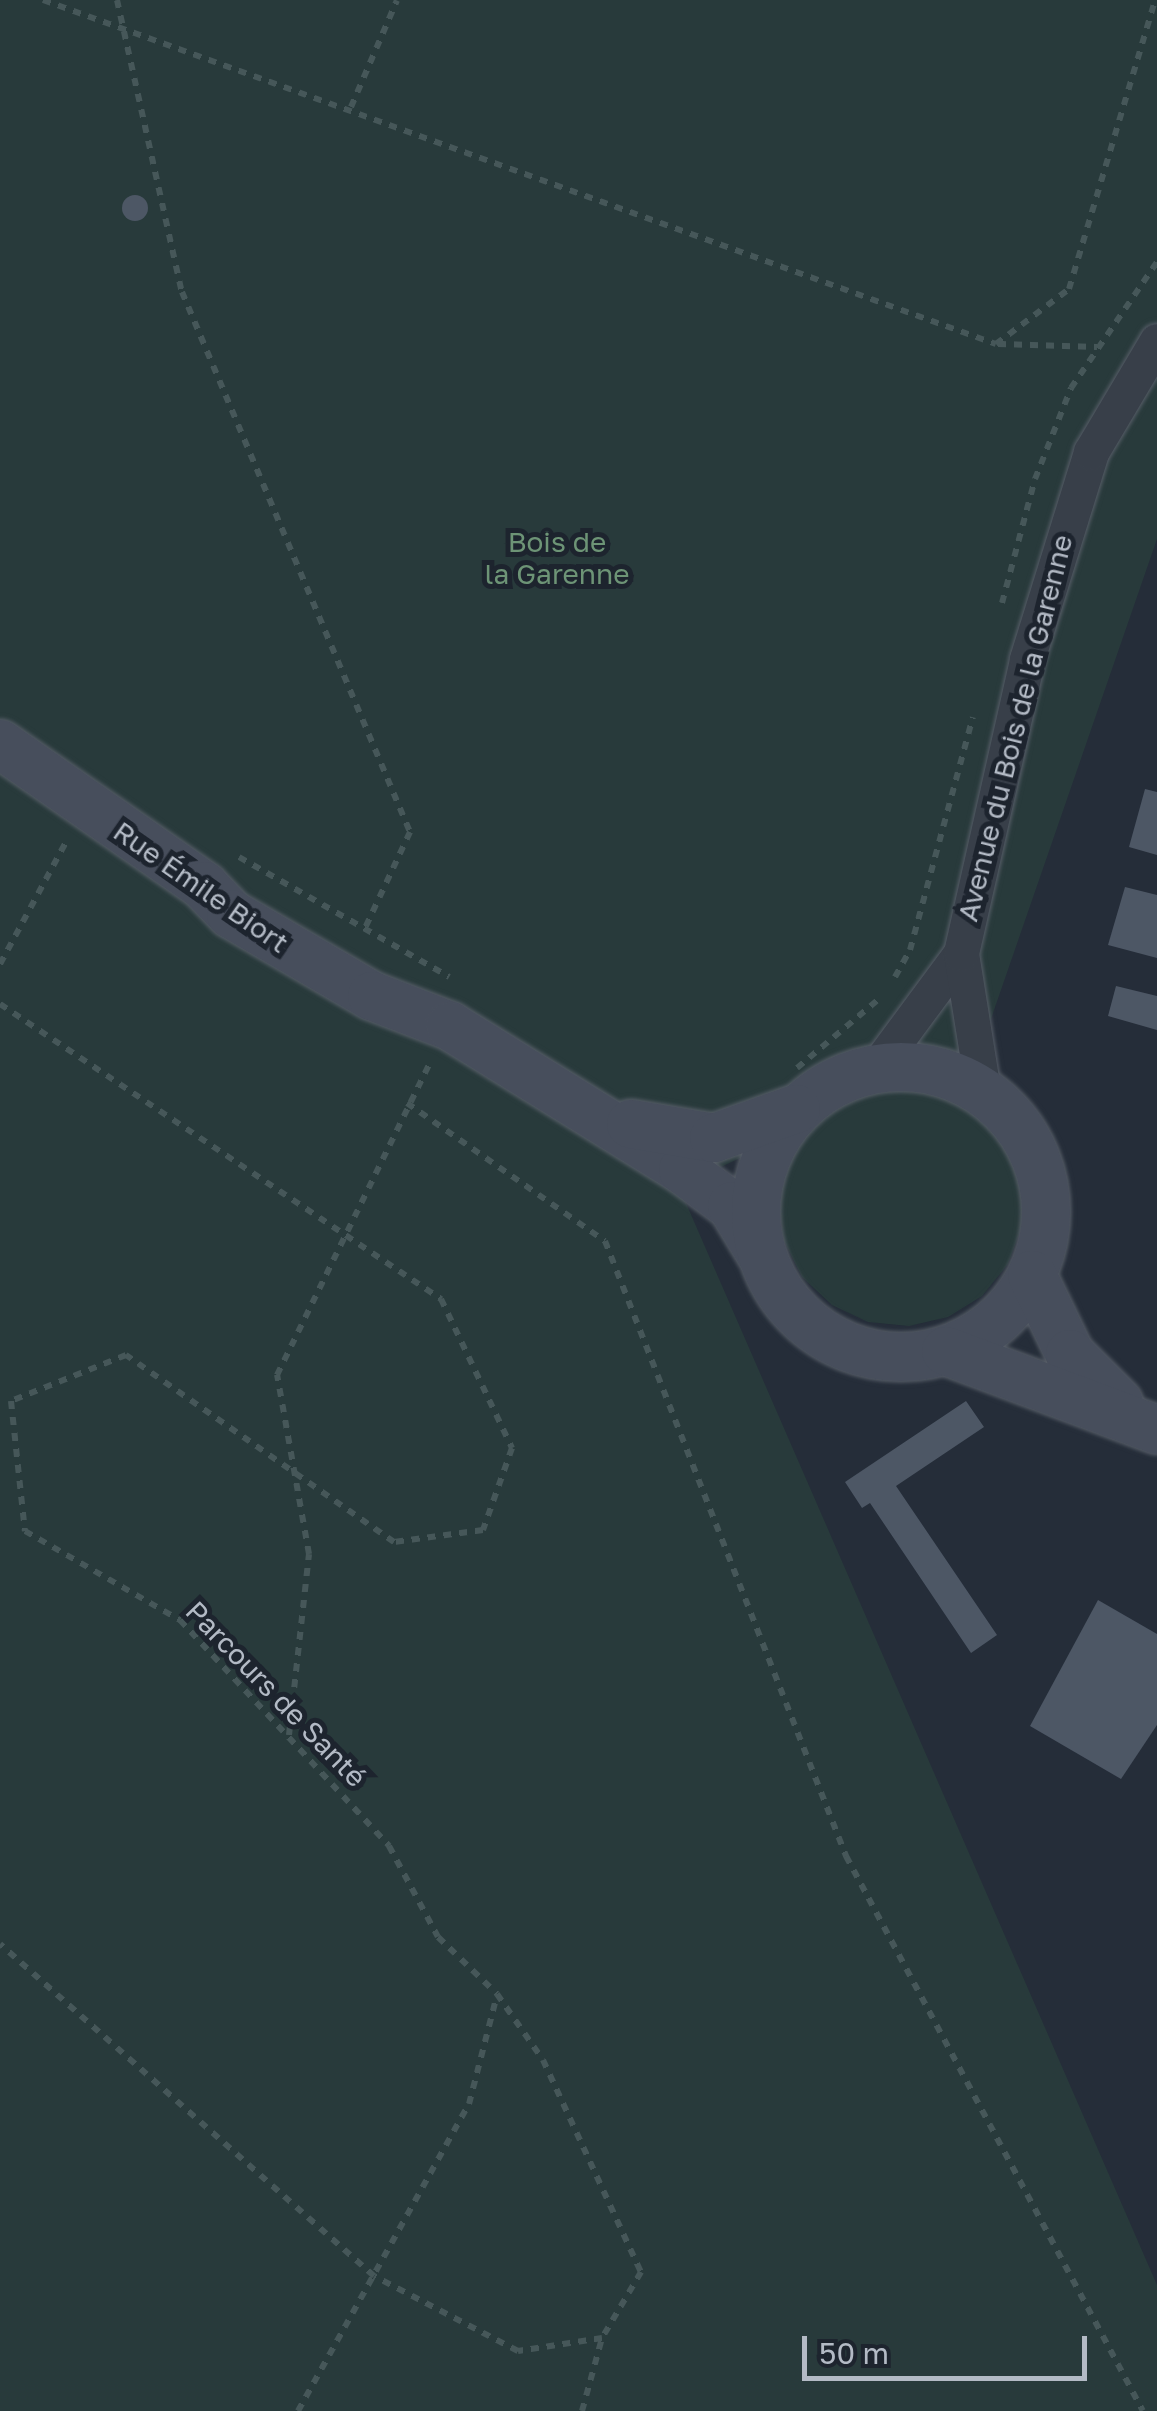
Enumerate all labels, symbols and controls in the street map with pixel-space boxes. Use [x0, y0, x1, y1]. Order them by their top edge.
park label: Bois de la Garenne [485, 525, 629, 591]
street label: Avenue du Bois de la Garenne [951, 531, 1079, 925]
street label: Rue Émile Biort [107, 814, 295, 960]
street label: Parcours de Santé [179, 1594, 373, 1794]
scale bar [807, 2316, 1092, 2378]
text: 50 m [819, 2335, 889, 2371]

